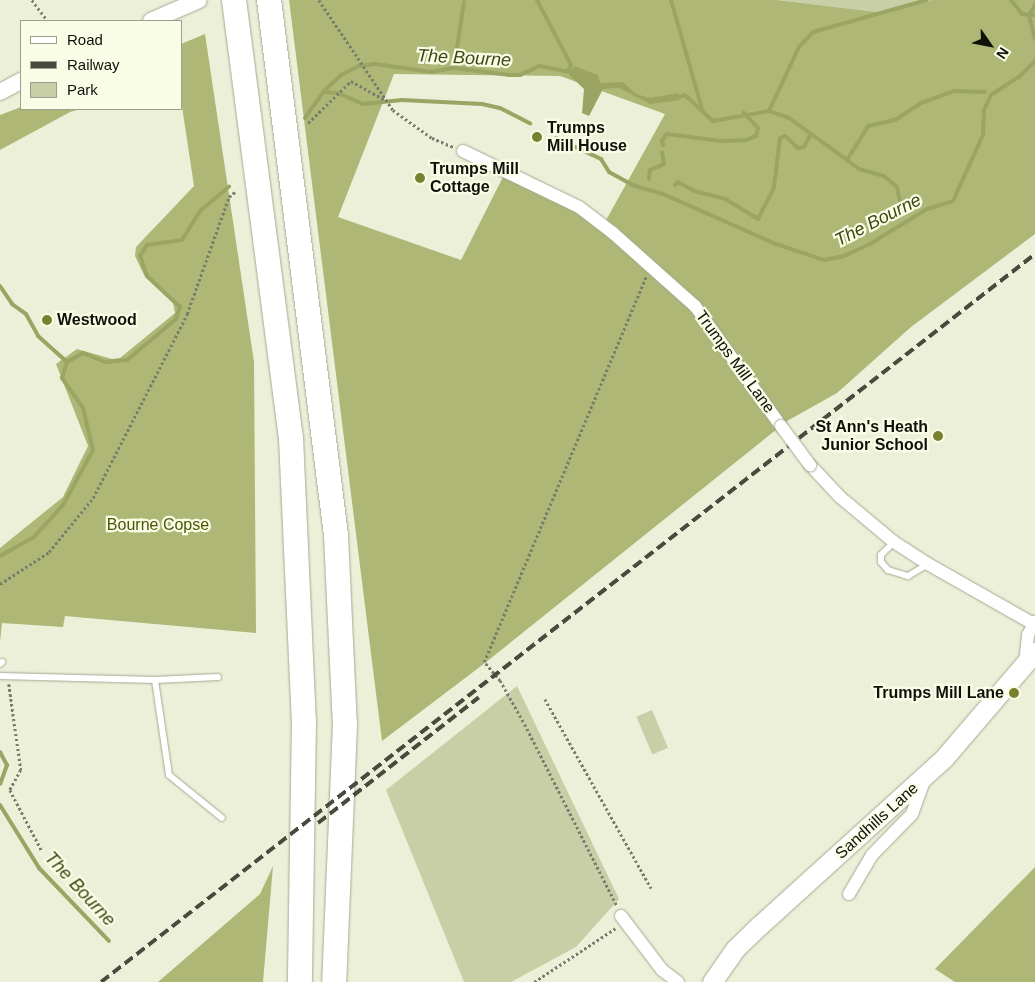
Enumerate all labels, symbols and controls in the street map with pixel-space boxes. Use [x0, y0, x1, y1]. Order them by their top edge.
legend [20, 20, 182, 110]
north arrow [965, 20, 1015, 70]
text: Road [67, 31, 103, 48]
water label: The Bourne [416, 45, 512, 71]
text: N [993, 45, 1012, 62]
text: Railway [67, 56, 120, 73]
text: Park [67, 81, 98, 98]
place label: Trumps Mill House [547, 118, 627, 156]
marker: Trumps Mill House [531, 131, 543, 143]
place label: Trumps Mill Cottage [430, 159, 519, 197]
marker: Trumps Mill Cottage [414, 172, 426, 184]
water label: The Bourne [831, 189, 925, 251]
street label: Trumps Mill Lane [691, 307, 779, 417]
place label: Westwood [57, 310, 137, 330]
marker: Westwood [41, 314, 53, 326]
place label: St Ann's Heath Junior School [815, 417, 928, 455]
marker: St Ann's Heath Junior School [932, 430, 944, 442]
park label: Bourne Copse [107, 515, 209, 535]
place label: Trumps Mill Lane [873, 683, 1004, 703]
marker: Trumps Mill Lane [1008, 687, 1020, 699]
street label: Sandhills Lane [832, 779, 922, 863]
water label: The Bourne [40, 847, 120, 931]

